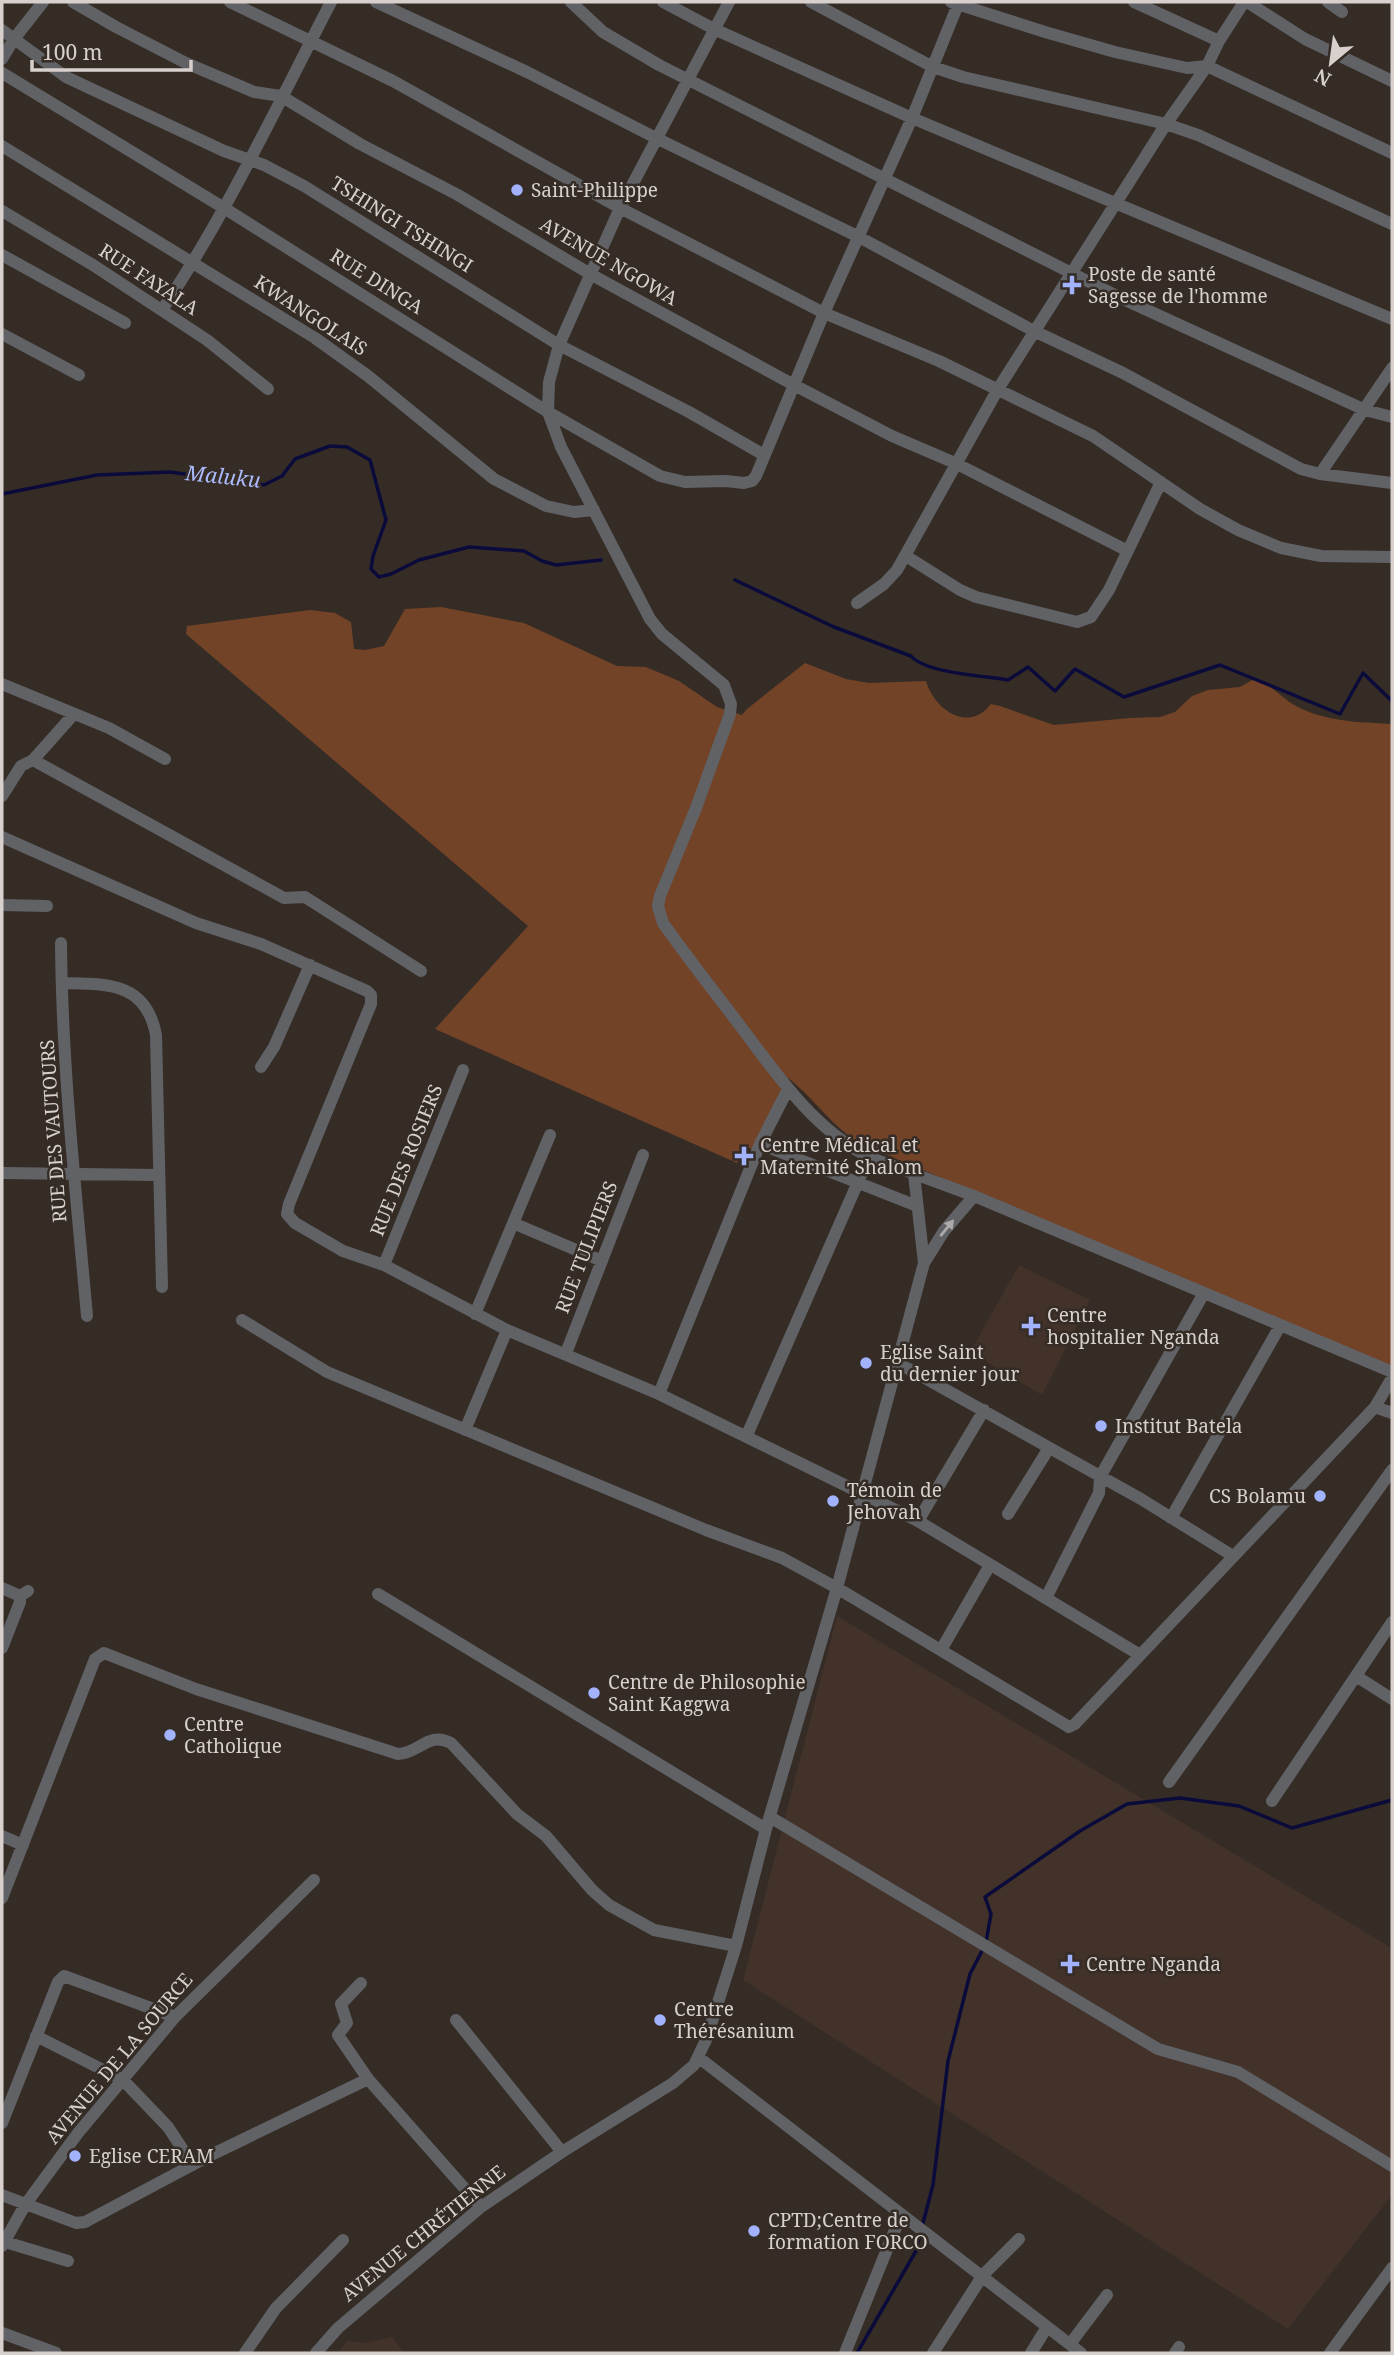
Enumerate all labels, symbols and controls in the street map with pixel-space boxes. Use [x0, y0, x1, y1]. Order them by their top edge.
scale bar [32, 28, 191, 72]
north arrow [1296, 28, 1366, 98]
text: 100 m [42, 38, 103, 66]
text: N [1310, 63, 1336, 93]
street label: TSHINGI TSHINGI [326, 170, 478, 278]
place label: Saint-Philippe [531, 177, 658, 203]
marker: Saint-Philippe [509, 182, 525, 198]
street label: AVENUE NGOWA [535, 211, 683, 311]
street label: RUE FAYALA [94, 237, 204, 321]
street label: RUE DINGA [326, 242, 429, 320]
place label: Poste de santé Sagesse de l'homme [1088, 261, 1268, 309]
street label: KWANGOLAIS [249, 269, 373, 361]
marker: Poste de santé Sagesse de l'homme [1062, 275, 1082, 295]
water label: Maluku [183, 458, 262, 494]
street label: RUE DES VAUTOURS [34, 1039, 72, 1223]
street label: RUE DES ROSIERS [364, 1080, 448, 1240]
place label: Centre Médical et Maternité Shalom [760, 1132, 922, 1180]
marker: Centre Médical et Maternité Shalom [734, 1146, 754, 1166]
street label: RUE TULIPIERS [549, 1177, 623, 1317]
one-way arrow [940, 1220, 955, 1238]
place label: Centre hospitalier Nganda [1047, 1302, 1220, 1350]
marker: Centre hospitalier Nganda [1021, 1316, 1041, 1336]
place label: Eglise Saint du dernier jour [880, 1339, 1020, 1387]
marker: Eglise Saint du dernier jour [858, 1355, 874, 1371]
place label: Institut Batela [1115, 1413, 1243, 1439]
marker: Institut Batela [1093, 1418, 1109, 1434]
place label: Témoin de Jehovah [846, 1477, 942, 1525]
place label: CS Bolamu [1209, 1483, 1306, 1509]
marker: CS Bolamu [1312, 1488, 1328, 1504]
marker: Témoin de Jehovah [825, 1493, 841, 1509]
place label: Centre de Philosophie Saint Kaggwa [608, 1669, 806, 1717]
marker: Centre de Philosophie Saint Kaggwa [586, 1685, 602, 1701]
place label: Centre Catholique [184, 1711, 282, 1759]
marker: Centre Catholique [162, 1727, 178, 1743]
place label: Centre Nganda [1086, 1951, 1221, 1977]
marker: Centre Nganda [1060, 1954, 1080, 1974]
street label: AVENUE DE LA SOURCE [40, 1967, 198, 2149]
place label: Centre Thérésanium [674, 1996, 795, 2044]
marker: Centre Thérésanium [652, 2012, 668, 2028]
place label: Eglise CERAM [89, 2143, 214, 2169]
marker: Eglise CERAM [67, 2148, 83, 2164]
street label: AVENUE CHRÉTIENNE [336, 2159, 510, 2307]
place label: CPTD;Centre de formation FORCO [768, 2207, 928, 2255]
marker: CPTD;Centre de formation FORCO [746, 2223, 762, 2239]

